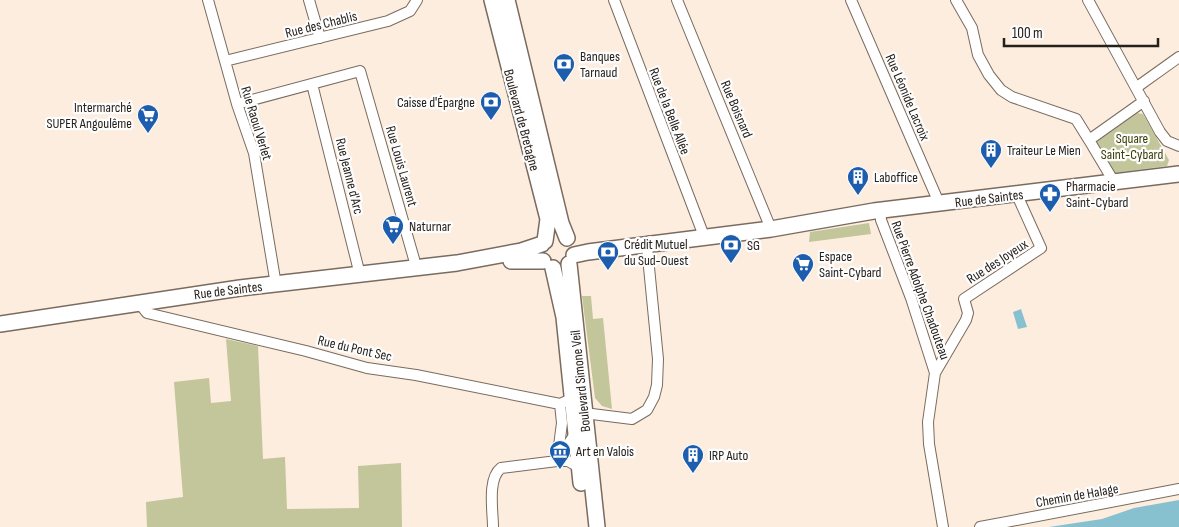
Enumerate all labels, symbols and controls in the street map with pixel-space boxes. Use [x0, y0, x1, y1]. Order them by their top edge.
street label: Rue des Chablis [283, 7, 359, 42]
scale bar [1004, 15, 1158, 47]
text: 100 m [1012, 24, 1043, 43]
place label: Banques Tarnaud [580, 48, 620, 81]
street label: Rue Léonide Lacroix [882, 51, 934, 144]
bank icon: Banques Tarnaud [552, 52, 576, 83]
street label: Rue de la Belle Allée [645, 65, 694, 157]
street label: Boulevard de Bretagne [500, 67, 543, 173]
street label: Rue Boisnard [717, 78, 756, 141]
street label: Rue Raoul Verlet [237, 84, 276, 162]
bank icon: Caisse d'Épargne [479, 90, 503, 121]
place label: Caisse d'Épargne [397, 94, 475, 111]
place label: Intermarché SUPER Angoulême [46, 99, 132, 132]
supermarket icon: Intermarché SUPER Angoulême [136, 103, 160, 134]
street label: Rue Louis Laurent [382, 124, 421, 208]
park label: Square Saint-Cybard [1101, 130, 1163, 163]
street label: Rue Jeanne d'Arc [332, 136, 367, 216]
building icon: Traiteur Le Mien [979, 138, 1003, 169]
place label: Traiteur Le Mien [1007, 142, 1081, 159]
building icon: Laboffice [846, 165, 870, 196]
place label: Laboffice [874, 169, 918, 186]
place label: Pharmacie Saint-Cybard [1066, 178, 1129, 211]
pharmacy icon: Pharmacie Saint-Cybard [1038, 182, 1062, 213]
street label: Rue de Saintes [954, 186, 1024, 211]
supermarket icon: Naturnar [381, 214, 405, 245]
place label: Naturnar [409, 218, 451, 235]
street label: Rue Pierre Adolphe Chadouteau [888, 218, 954, 362]
bank icon: SG [719, 233, 743, 264]
street label: Rue des Joyeux [964, 235, 1032, 287]
place label: Crédit Mutuel du Sud-Ouest [624, 236, 688, 269]
place label: SG [747, 237, 760, 254]
bank icon: Crédit Mutuel du Sud-Ouest [596, 240, 620, 271]
place label: Espace Saint-Cybard [819, 248, 882, 281]
supermarket icon: Espace Saint-Cybard [791, 252, 815, 283]
street label: Rue de Saintes [193, 278, 263, 303]
street label: Boulevard Simone Veil [567, 329, 594, 433]
street label: Rue du Pont Sec [316, 332, 394, 365]
museum icon: Art en Valois [548, 439, 572, 470]
place label: Art en Valois [575, 443, 634, 460]
building icon: IRP Auto [681, 443, 705, 474]
place label: IRP Auto [709, 447, 748, 464]
street label: Chemin de Halage [1034, 480, 1120, 511]

